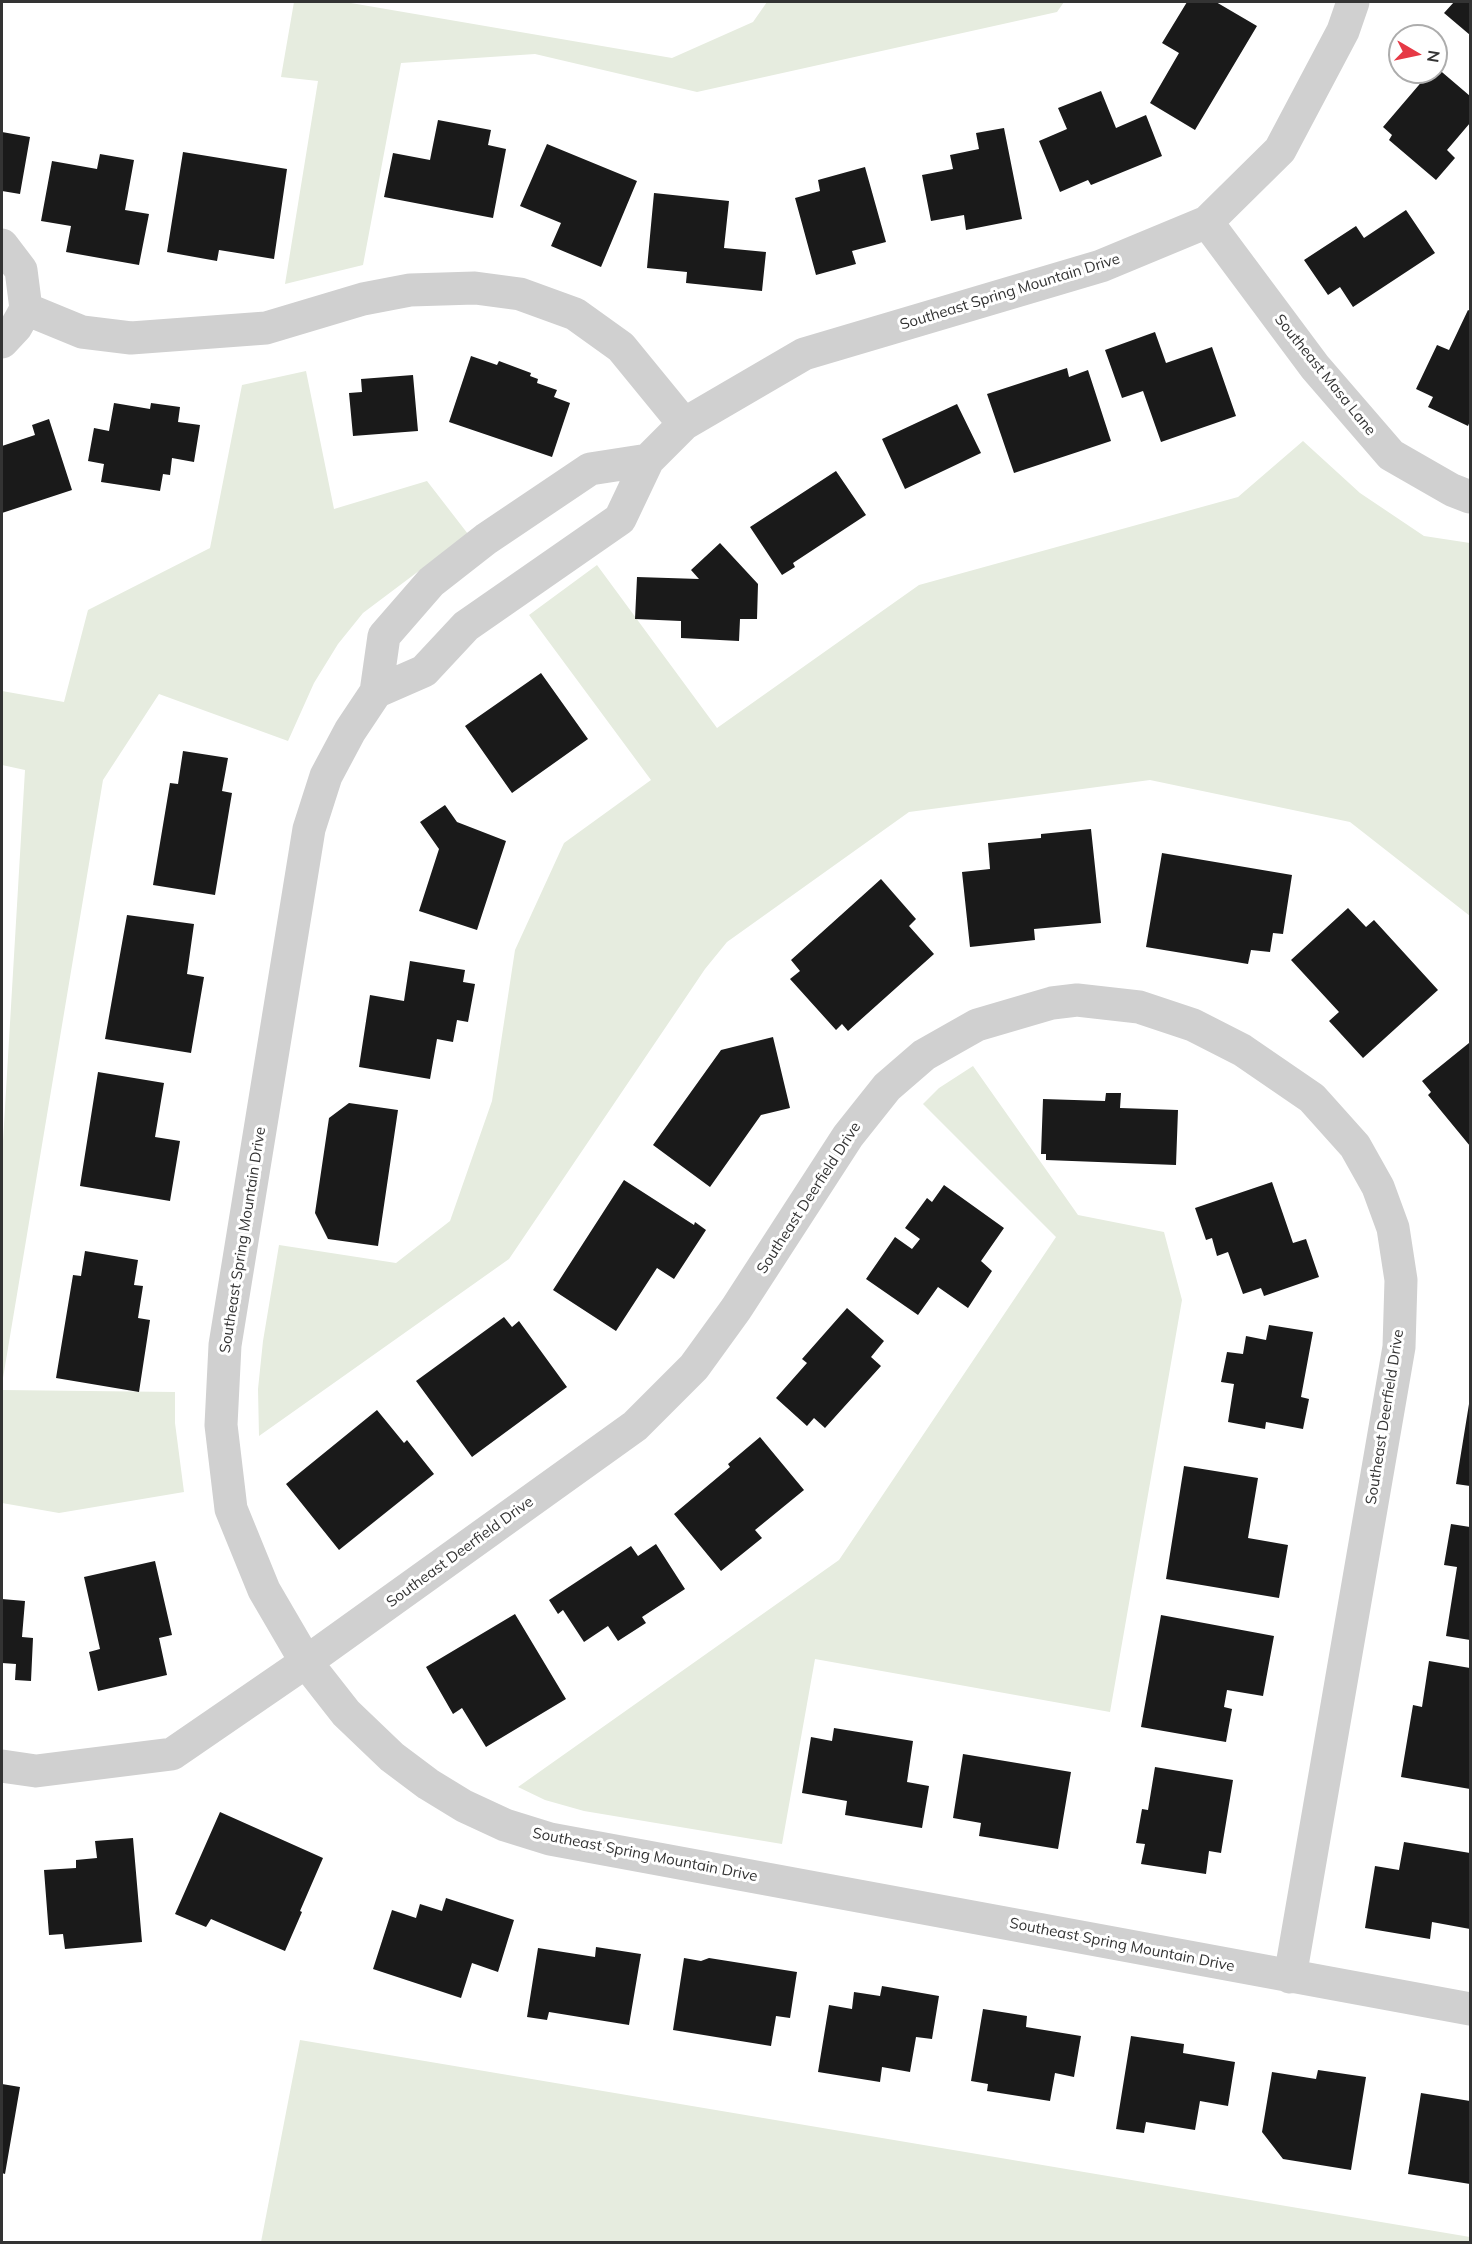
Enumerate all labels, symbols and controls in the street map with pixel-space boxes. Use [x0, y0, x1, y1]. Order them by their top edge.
north arrow [1388, 24, 1448, 84]
text: N [1423, 49, 1445, 64]
street label: Southeast Spring Mountain Drive [898, 250, 1122, 334]
street label: Southeast Masa Lane [1271, 311, 1379, 439]
street label: Southeast Deerfield Drive [753, 1119, 865, 1277]
street label: Southeast Spring Mountain Drive [216, 1125, 270, 1355]
street label: Southeast Deerfield Drive [1362, 1328, 1408, 1506]
street label: Southeast Deerfield Drive [383, 1493, 537, 1611]
street label: Southeast Spring Mountain Drive [531, 1824, 759, 1886]
street label: Southeast Spring Mountain Drive [1008, 1914, 1236, 1976]

